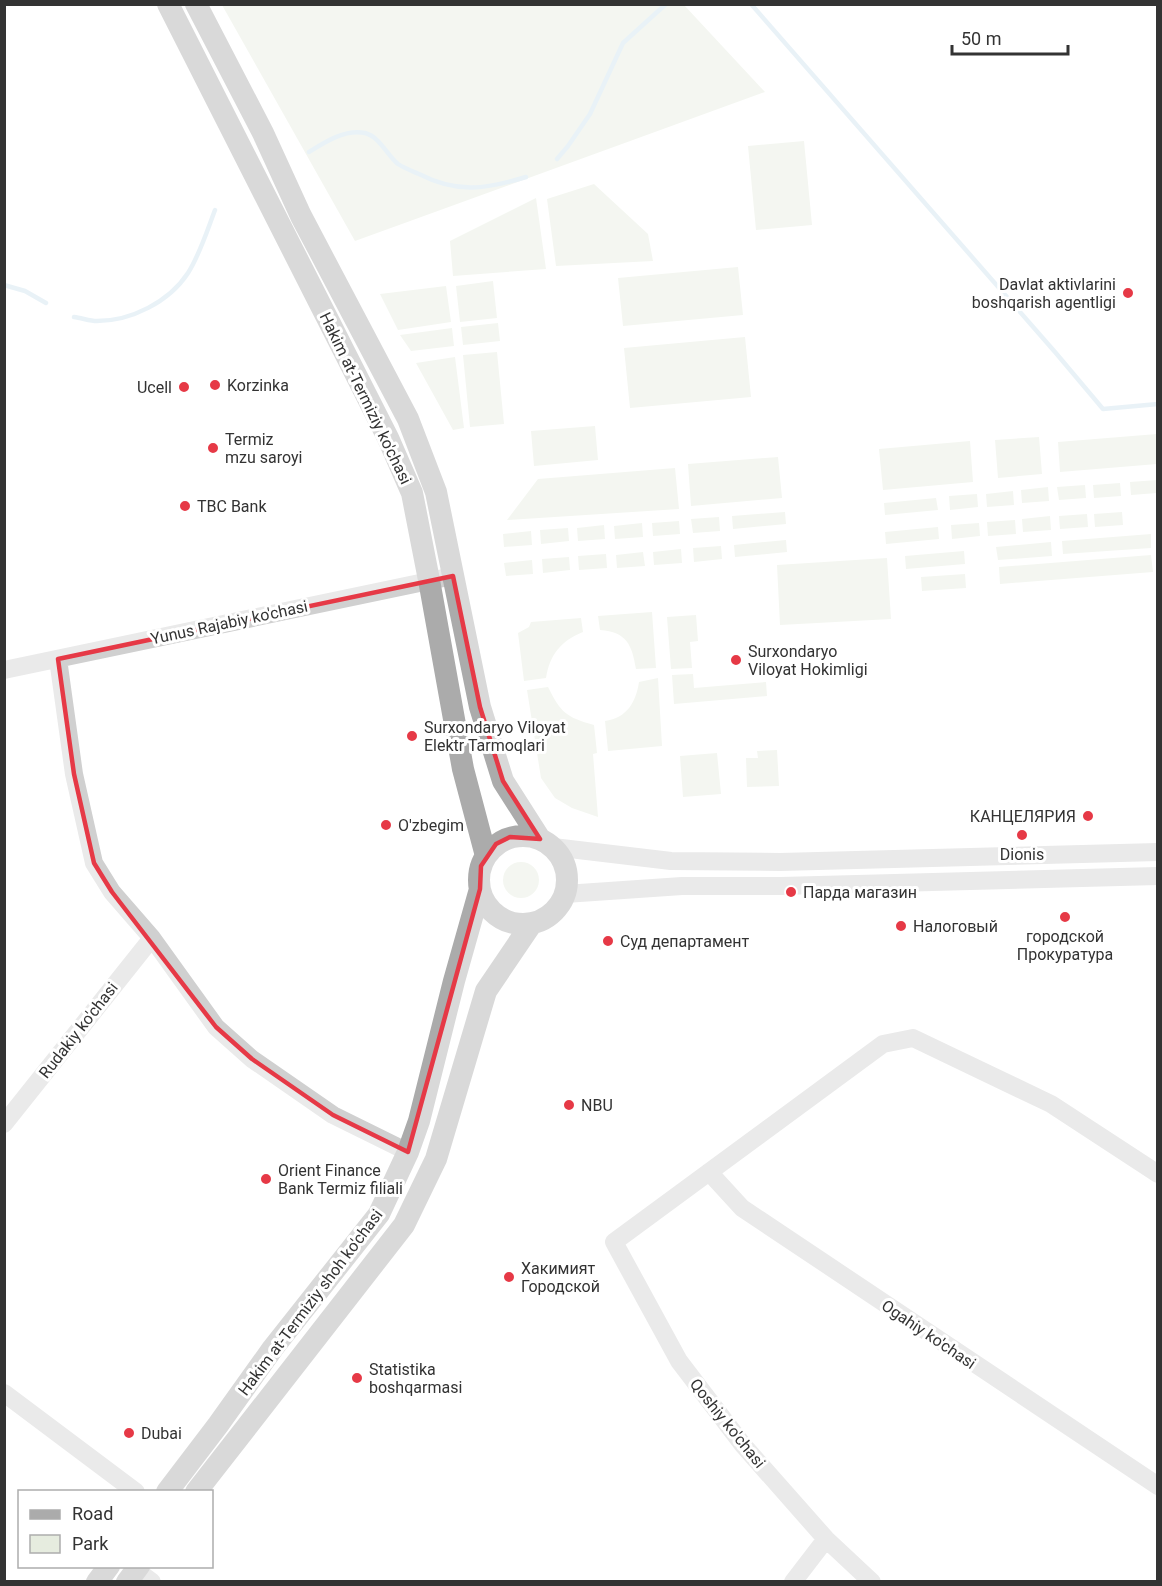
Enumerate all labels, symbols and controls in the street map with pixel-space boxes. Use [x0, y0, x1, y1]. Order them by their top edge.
scale bar [952, 18, 1068, 56]
text: 50 m [961, 28, 1001, 49]
place label: Davlat aktivlarini boshqarish agentligi [972, 275, 1116, 312]
marker: Davlat aktivlarini boshqarish agentligi [1121, 286, 1135, 300]
street label: Hakim at-Termiziy ko'chasi [316, 309, 416, 487]
place label: Korzinka [227, 376, 289, 395]
place label: Ucell [137, 378, 172, 397]
marker: Korzinka [208, 378, 222, 392]
marker: Ucell [177, 380, 191, 394]
place label: Termiz mzu saroyi [225, 430, 302, 467]
marker: Termiz mzu saroyi [206, 441, 220, 455]
place label: TBC Bank [197, 497, 267, 516]
marker: TBC Bank [178, 499, 192, 513]
street label: Yunus Rajabiy ko'chasi [149, 597, 309, 648]
place label: Surxondaryo Viloyat Hokimligi [748, 642, 868, 679]
marker: Surxondaryo Viloyat Hokimligi [729, 653, 743, 667]
place label: Surxondaryo Viloyat Elektr Tarmoqlari [424, 718, 566, 755]
marker: Surxondaryo Viloyat Elektr Tarmoqlari [405, 729, 419, 743]
place label: КАНЦЕЛЯРИЯ [970, 807, 1076, 826]
marker: КАНЦЕЛЯРИЯ [1081, 809, 1095, 823]
place label: O'zbegim [398, 816, 464, 835]
marker: O'zbegim [379, 818, 393, 832]
marker: Dionis [1015, 828, 1029, 842]
place label: Dionis [1000, 845, 1044, 864]
place label: Парда магазин [803, 883, 917, 902]
marker: Парда магазин [784, 885, 798, 899]
marker: городской Прокуратура [1058, 910, 1072, 924]
place label: Налоговый [913, 917, 998, 936]
marker: Налоговый [894, 919, 908, 933]
place label: городской Прокуратура [1017, 927, 1113, 964]
place label: Суд департамент [620, 932, 749, 951]
marker: Суд департамент [601, 934, 615, 948]
street label: Rudakiy ko'chasi [35, 979, 122, 1082]
place label: NBU [581, 1096, 613, 1115]
marker: NBU [562, 1098, 576, 1112]
place label: Orient Finance Bank Termiz filiali [278, 1161, 403, 1198]
marker: Orient Finance Bank Termiz filiali [259, 1172, 273, 1186]
street label: Hakim at-Termiziy shoh ko'chasi [234, 1206, 387, 1399]
place label: Хакимият Городской [521, 1259, 600, 1296]
marker: Хакимият Городской [502, 1270, 516, 1284]
street label: Ogahiy ko'chasi [878, 1296, 979, 1373]
place label: Statistika boshqarmasi [369, 1360, 462, 1397]
marker: Statistika boshqarmasi [350, 1371, 364, 1385]
street label: Qoshiy ko'chasi [686, 1375, 769, 1472]
place label: Dubai [141, 1424, 182, 1443]
marker: Dubai [122, 1426, 136, 1440]
legend [18, 1490, 213, 1568]
text: Road [72, 1503, 113, 1524]
text: Park [72, 1533, 109, 1554]

